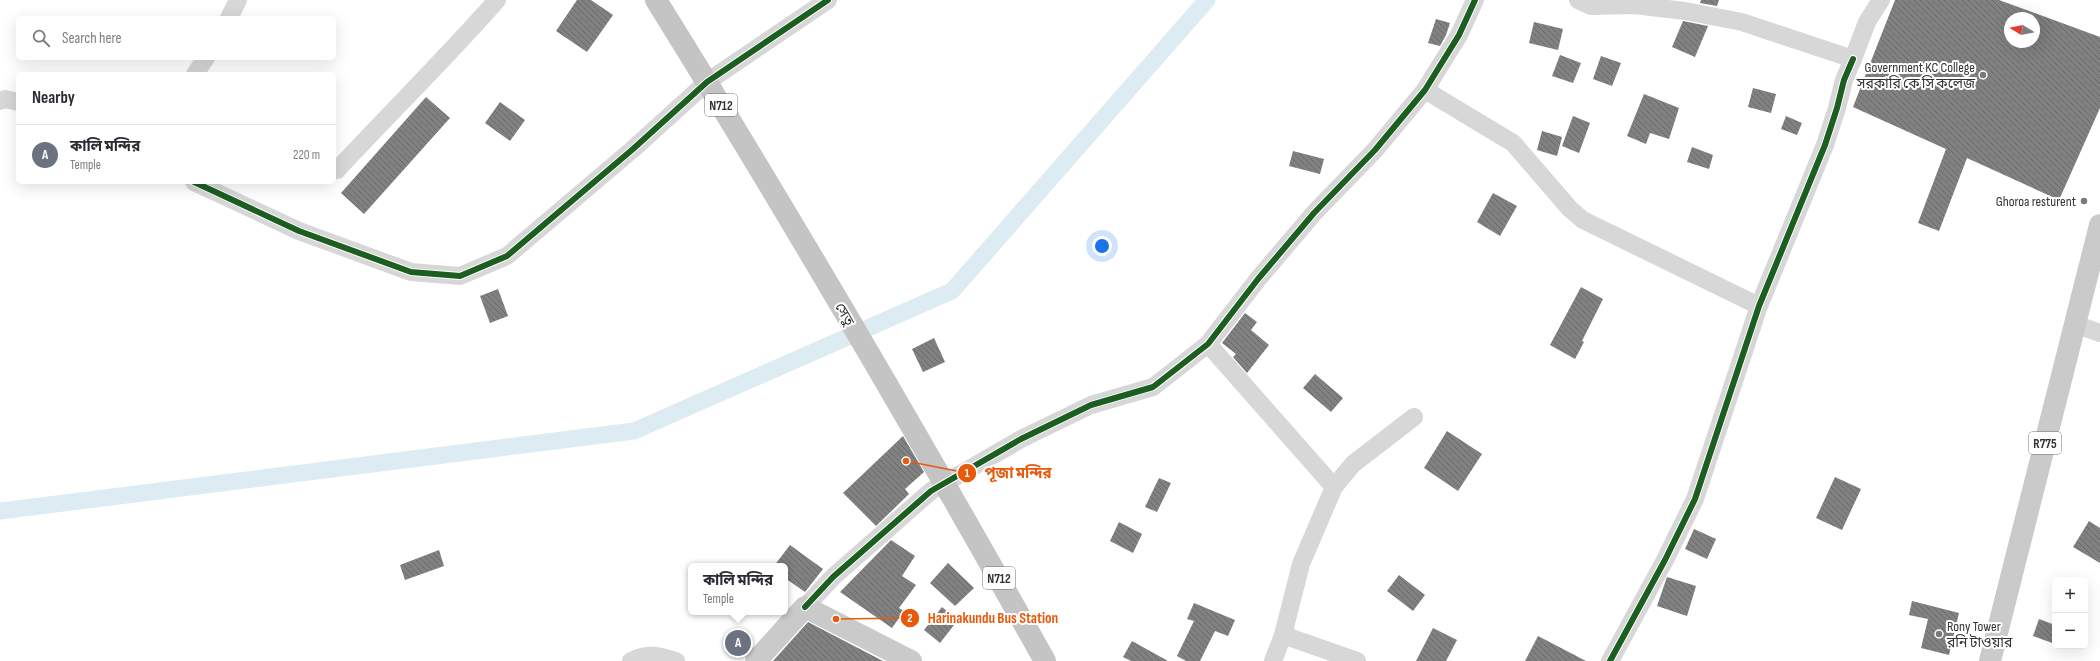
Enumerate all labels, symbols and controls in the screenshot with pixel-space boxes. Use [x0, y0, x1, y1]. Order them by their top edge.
north arrow [2004, 12, 2040, 48]
search box [16, 16, 336, 60]
icon: search [30, 27, 52, 49]
text: Search here [62, 29, 122, 48]
place label: Government KC College সরকারি কে সি কলেজ [1856, 59, 1976, 92]
marker: Government KC College সরকারি কে সি কলেজ [1978, 70, 1988, 80]
text: Nearby [32, 88, 75, 108]
road number: N712 [705, 94, 737, 116]
text: কালি মন্দির [70, 137, 140, 156]
text: A [42, 147, 48, 163]
text: 220 m [293, 147, 320, 163]
text: Temple [70, 157, 101, 173]
place label: Ghoroa resturent [1996, 193, 2076, 210]
marker: Ghoroa resturent [2079, 196, 2089, 206]
your location [1092, 236, 1112, 256]
street label: সেতু [831, 300, 858, 330]
road number: R775 [2029, 432, 2061, 454]
callout: পূজা মন্দির [957, 459, 1060, 486]
text: পূজা মন্দির [984, 464, 1052, 483]
text: 1 [965, 466, 970, 481]
popup [688, 563, 788, 615]
road number: N712 [983, 567, 1015, 589]
text: কালি মন্দির [703, 571, 773, 590]
map controls [2052, 577, 2088, 649]
button: + [2052, 577, 2088, 613]
text: Temple [703, 591, 734, 607]
callout: Harinakundu Bus Station [900, 604, 1066, 631]
text: Harinakundu Bus Station [928, 609, 1058, 628]
text: 2 [907, 611, 913, 626]
button: − [2052, 613, 2088, 649]
place label: Rony Tower রনি টাওয়ার [1946, 618, 2013, 651]
pin: A [725, 628, 751, 658]
marker: Rony Tower রনি টাওয়ার [1934, 629, 1944, 639]

